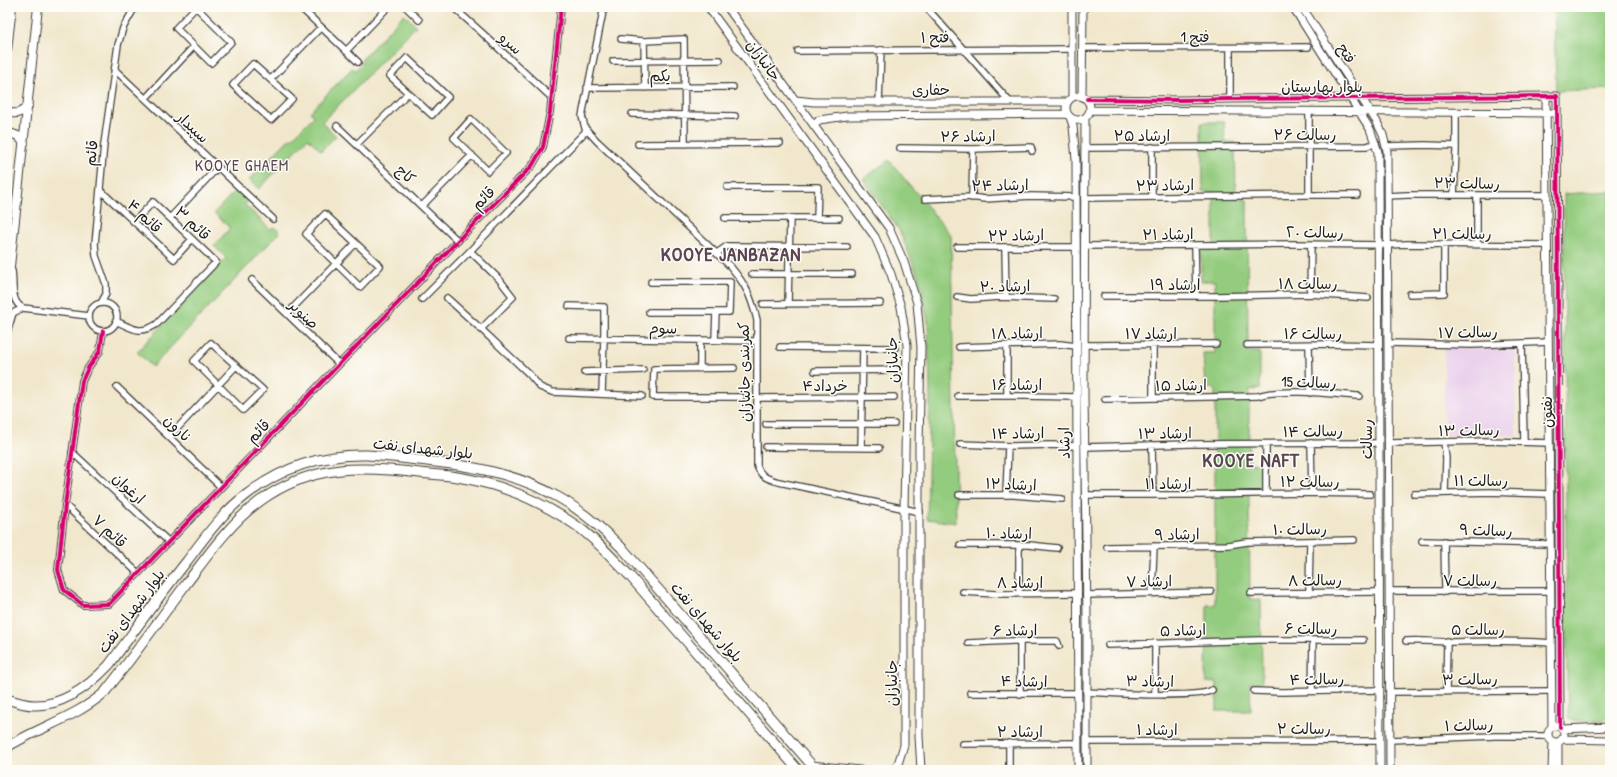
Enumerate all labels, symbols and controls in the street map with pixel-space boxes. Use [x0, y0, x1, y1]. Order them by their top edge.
street label: سرو [494, 26, 527, 59]
street label: فتح ۱ [920, 26, 950, 48]
street label: فتح 1 [1181, 26, 1209, 47]
street label: جانبازان [742, 35, 786, 85]
street label: فتح [1333, 39, 1361, 67]
street label: یکم [649, 65, 671, 88]
street label: بلوار بهارستان [1281, 76, 1363, 97]
street label: حفاری [912, 79, 950, 100]
street label: سپیدار [171, 106, 214, 148]
street label: رسالت ۲۶ [1274, 124, 1336, 145]
street label: ارشاد ۲۶ [940, 125, 996, 147]
street label: ارشاد ۲۵ [1114, 125, 1170, 146]
street label: قائم [79, 139, 105, 167]
district label: KOOYE GHAEM [195, 154, 289, 176]
street label: کاج [392, 160, 420, 188]
street label: رسالت ۲۳ [1434, 172, 1500, 194]
street label: ارشاد ۲۴ [971, 174, 1029, 196]
street label: ارشاد ۲۳ [1136, 174, 1194, 196]
street label: قائم [466, 181, 501, 216]
street label: قائم ۴ [122, 194, 167, 239]
street label: قائم ۳ [169, 201, 215, 246]
street label: رسالت ٢٠ [1286, 221, 1344, 243]
street label: ارشاد ۲۱ [1142, 223, 1194, 245]
street label: رسالت ۲۱ [1432, 223, 1492, 244]
street label: ارشاد ۲۲ [988, 224, 1044, 246]
district label: KOOYE JANBAZAN [661, 241, 801, 267]
street label: رسالت ۱۸ [1278, 273, 1338, 294]
street label: ارشاد ۱۹ [1150, 274, 1200, 295]
street label: ارشاد ۲۰ [979, 275, 1031, 297]
street label: صنوبر [283, 294, 324, 334]
street label: سوم [649, 317, 677, 341]
street label: رسالت ۱۷ [1438, 321, 1498, 343]
street label: کمربندی جانبازان [733, 322, 755, 422]
street label: ارشاد ۱۸ [991, 322, 1043, 344]
street label: ارشاد ۱۷ [1125, 323, 1177, 344]
street label: رسالت ۱۶ [1284, 323, 1342, 344]
street label: جانبازان [881, 336, 903, 384]
street label: رسالت 15 [1281, 371, 1337, 393]
street label: ارشاد ۱۶ [992, 374, 1042, 395]
street label: ارشاد ۱۵ [1155, 374, 1207, 396]
street label: خرداد۴ [802, 375, 848, 396]
street label: نفتون [1536, 396, 1557, 428]
street label: نارون [159, 409, 197, 447]
street label: قائم [241, 414, 276, 449]
street label: رسالت [1356, 419, 1377, 459]
street label: رسالت ۱۳ [1438, 419, 1500, 441]
street label: رسالت ۱۴ [1283, 420, 1343, 442]
street label: ارشاد ۱۴ [992, 422, 1044, 444]
street label: ارشاد ۱۳ [1138, 422, 1192, 444]
street label: ارشاد [1053, 427, 1075, 459]
street label: بلوار شهدای نفت [372, 432, 474, 464]
district label: KOOYE NAFT [1202, 447, 1300, 473]
street label: ارغوان [108, 468, 150, 508]
street label: رسالت ۱۱ [1454, 470, 1508, 491]
street label: رسالت ۱۲ [1280, 471, 1340, 492]
street label: ارشاد ۱۲ [985, 473, 1037, 495]
street label: ارشاد ۱۱ [1145, 473, 1191, 494]
street label: قائم ۷ [87, 510, 132, 554]
street label: رسالت ۱۰ [1273, 518, 1327, 540]
street label: رسالت ۹ [1459, 519, 1513, 541]
street label: ارشاد ۱۰ [986, 522, 1032, 544]
street label: ارشاد ۹ [1154, 523, 1200, 545]
street label: بلوار شهدای نفت [92, 565, 170, 657]
street label: رسالت ۸ [1288, 569, 1342, 591]
street label: ارشاد ۷ [1126, 570, 1172, 592]
street label: رسالت ۷ [1443, 570, 1497, 591]
street label: ارشاد ۸ [997, 572, 1043, 593]
street label: بلوار شهدای نفت [666, 577, 748, 667]
street label: رسالت ۶ [1285, 618, 1337, 639]
street label: ارشاد ۶ [992, 619, 1038, 641]
street label: ارشاد ۵ [1160, 619, 1206, 641]
street label: رسالت ۵ [1451, 619, 1505, 640]
street label: جانبازان [881, 660, 902, 706]
street label: رسالت ۴ [1289, 668, 1345, 690]
street label: رسالت ۳ [1442, 668, 1498, 690]
street label: ارشاد ۴ [1000, 670, 1048, 692]
street label: ارشاد ۳ [1126, 670, 1174, 692]
street label: رسالت ۱ [1444, 714, 1494, 736]
street label: رسالت ۲ [1277, 718, 1331, 739]
street label: ارشاد ۱ [1136, 719, 1178, 740]
street label: ارشاد ۲ [997, 721, 1043, 742]

